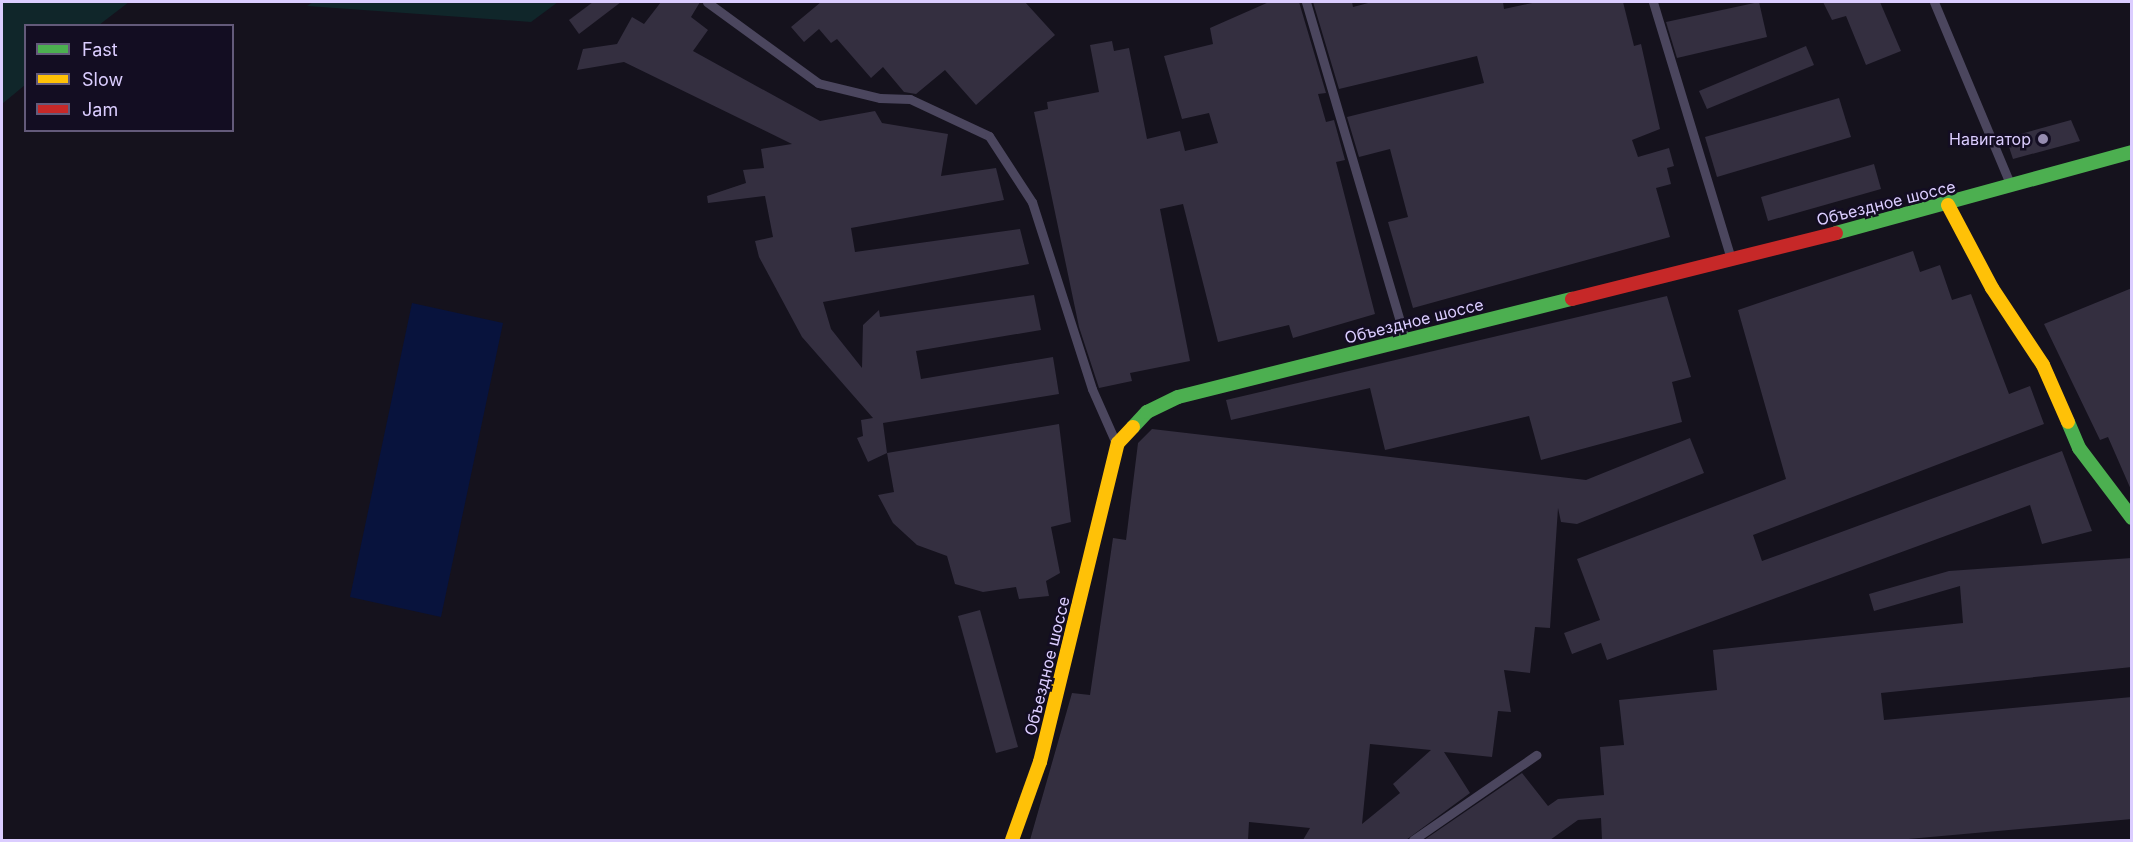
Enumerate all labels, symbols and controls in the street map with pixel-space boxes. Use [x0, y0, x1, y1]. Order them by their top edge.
legend [24, 24, 234, 132]
text: Fast [82, 39, 118, 60]
text: Slow [82, 69, 123, 90]
text: Jam [82, 99, 118, 120]
place label: Навигатор [1949, 129, 2031, 149]
marker: Навигатор [2036, 132, 2050, 146]
street label: Объездное шоссе [1815, 176, 1957, 230]
street label: Объездное шоссе [1343, 294, 1485, 348]
street label: Объездное шоссе [1020, 595, 1074, 737]

